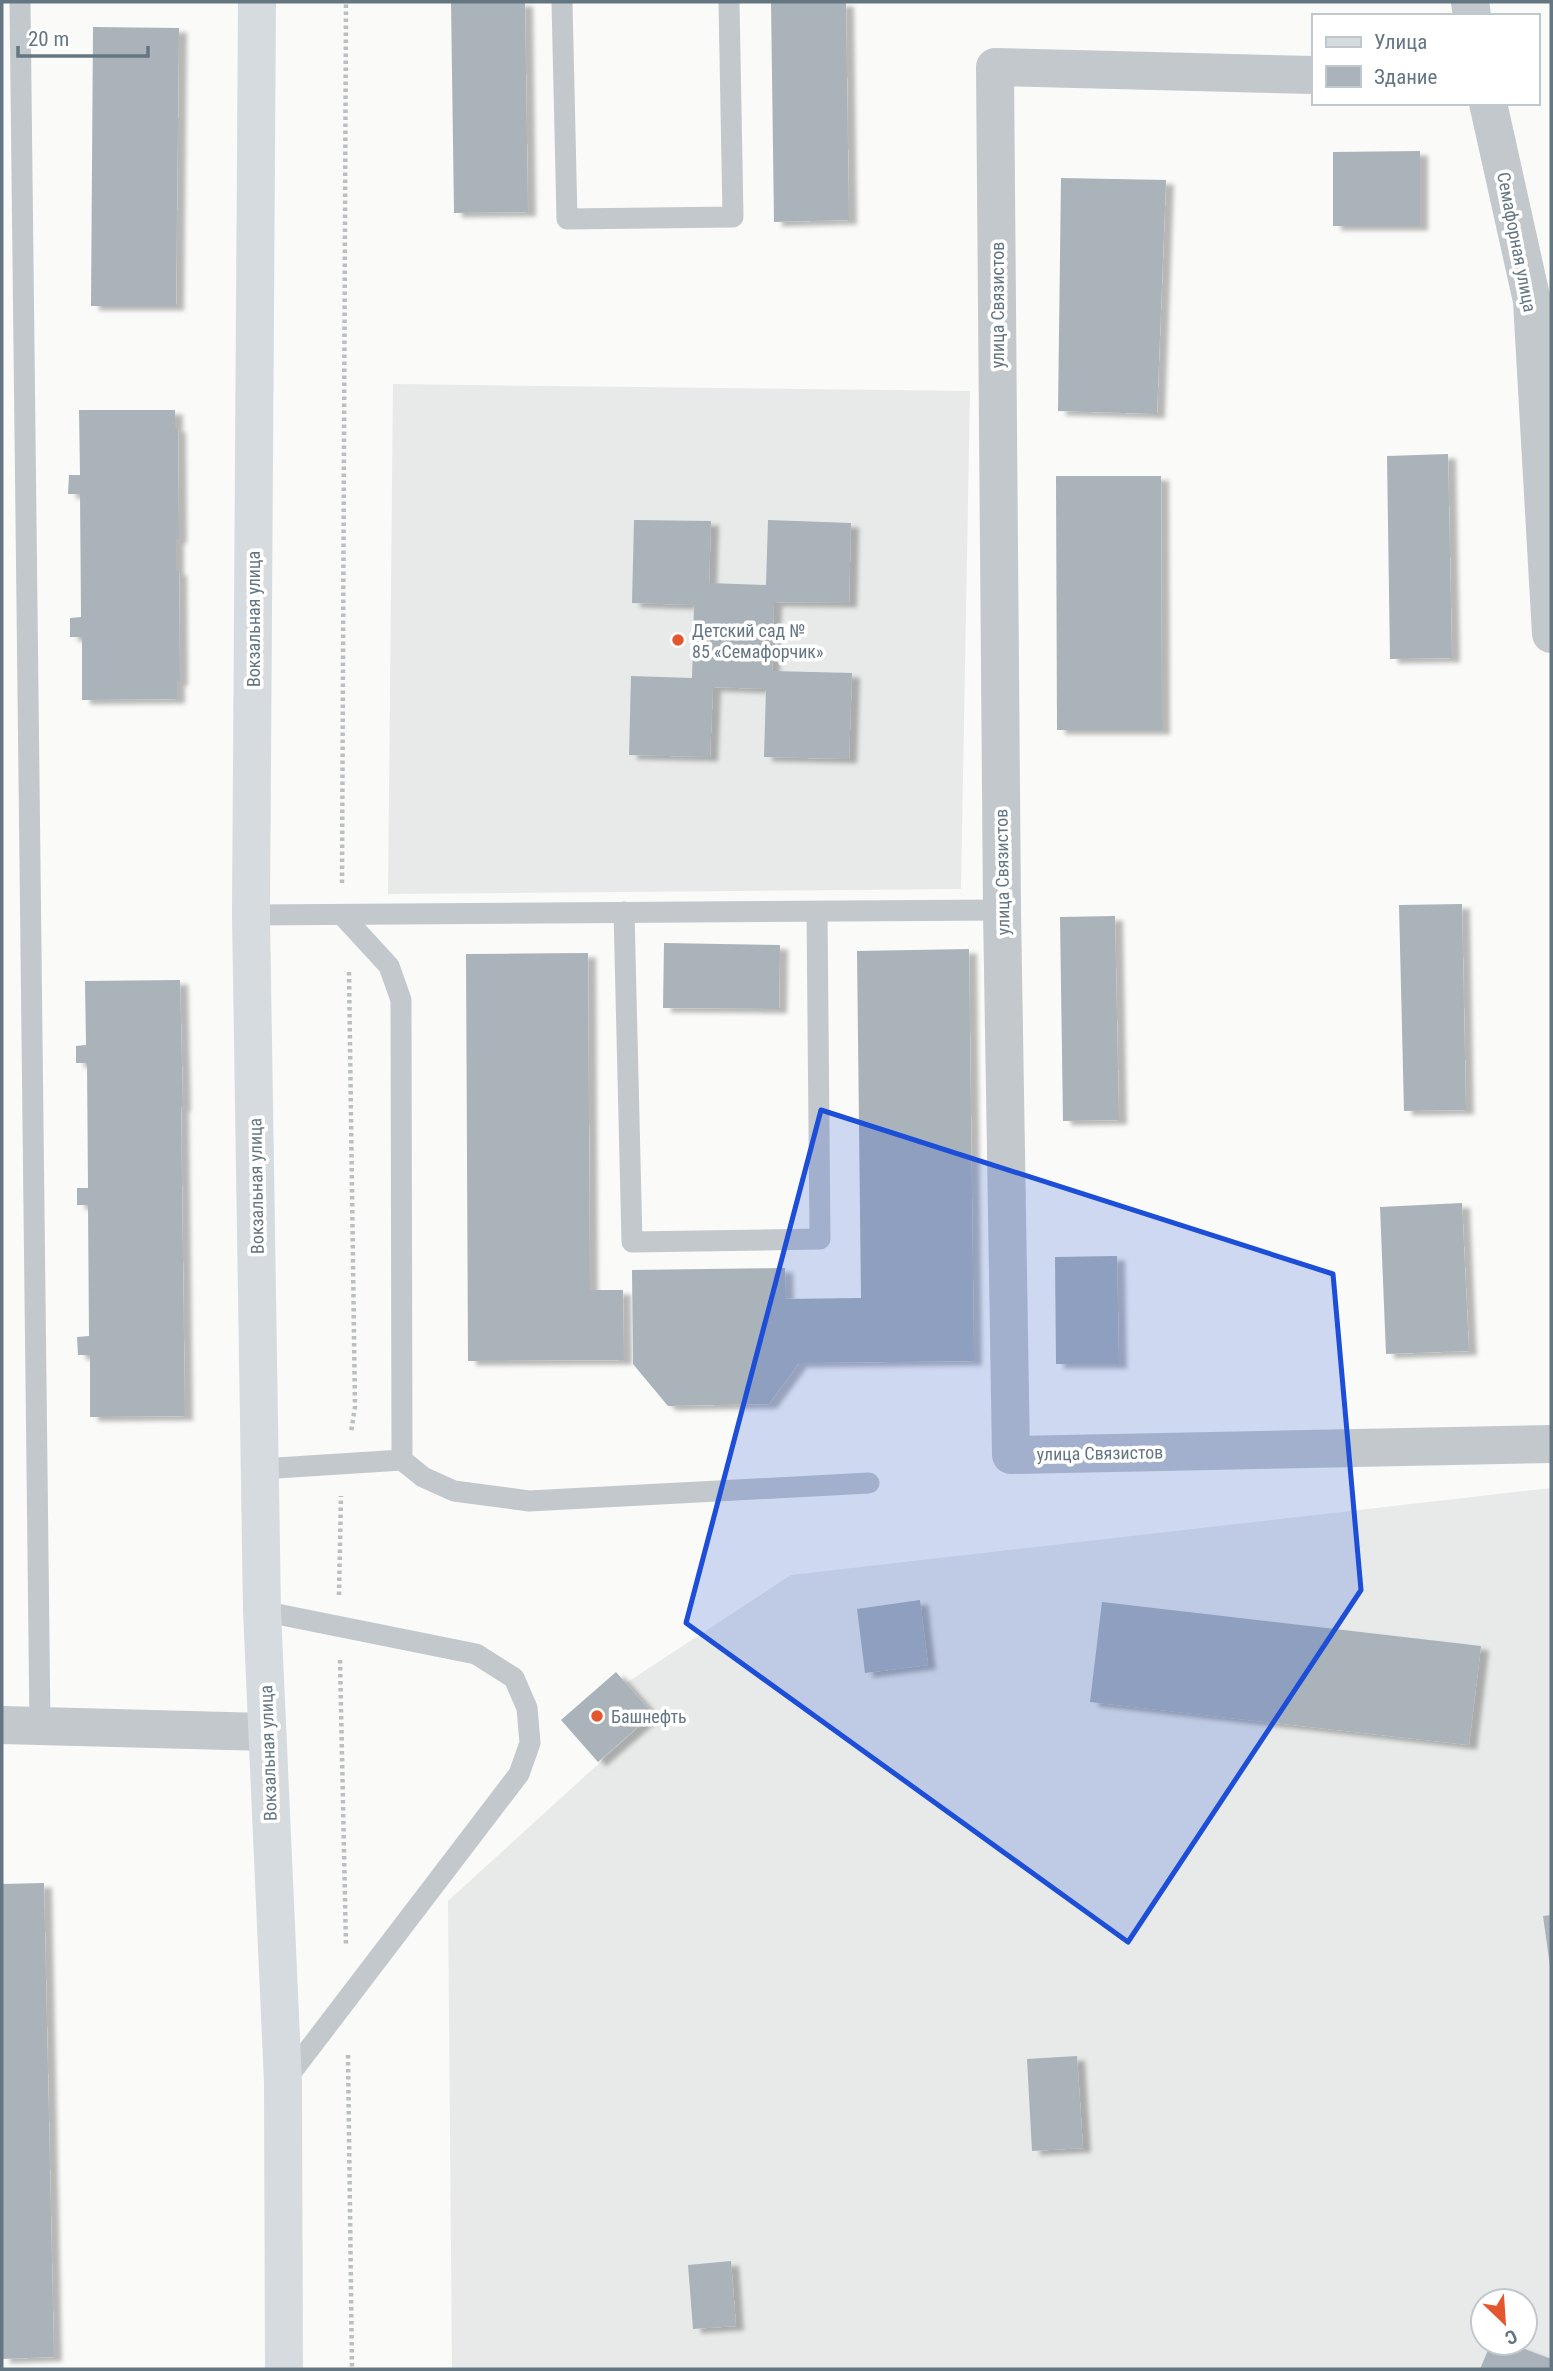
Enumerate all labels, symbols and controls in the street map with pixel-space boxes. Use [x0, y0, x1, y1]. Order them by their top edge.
scale bar [18, 14, 147, 58]
legend [1312, 14, 1539, 105]
text: 20 m [28, 27, 69, 51]
text: Улица [1374, 30, 1427, 54]
text: Здание [1374, 65, 1438, 89]
street label: Семафорная улица [1493, 170, 1541, 314]
street label: улица Связистов [987, 242, 1008, 368]
street label: Вокзальная улица [243, 551, 264, 687]
place label: Детский сад № 85 «Семафорчик» [692, 620, 824, 662]
marker: Детский сад № 85 «Семафорчик» [670, 632, 686, 648]
street label: улица Связистов [990, 809, 1014, 935]
street label: Вокзальная улица [244, 1118, 268, 1254]
street label: улица Связистов [1037, 1441, 1163, 1465]
street label: Вокзальная улица [255, 1685, 281, 1821]
place label: Башнефть [611, 1706, 687, 1727]
marker: Башнефть [589, 1708, 605, 1724]
north arrow [1469, 2287, 1539, 2357]
text: С [1501, 2324, 1521, 2350]

